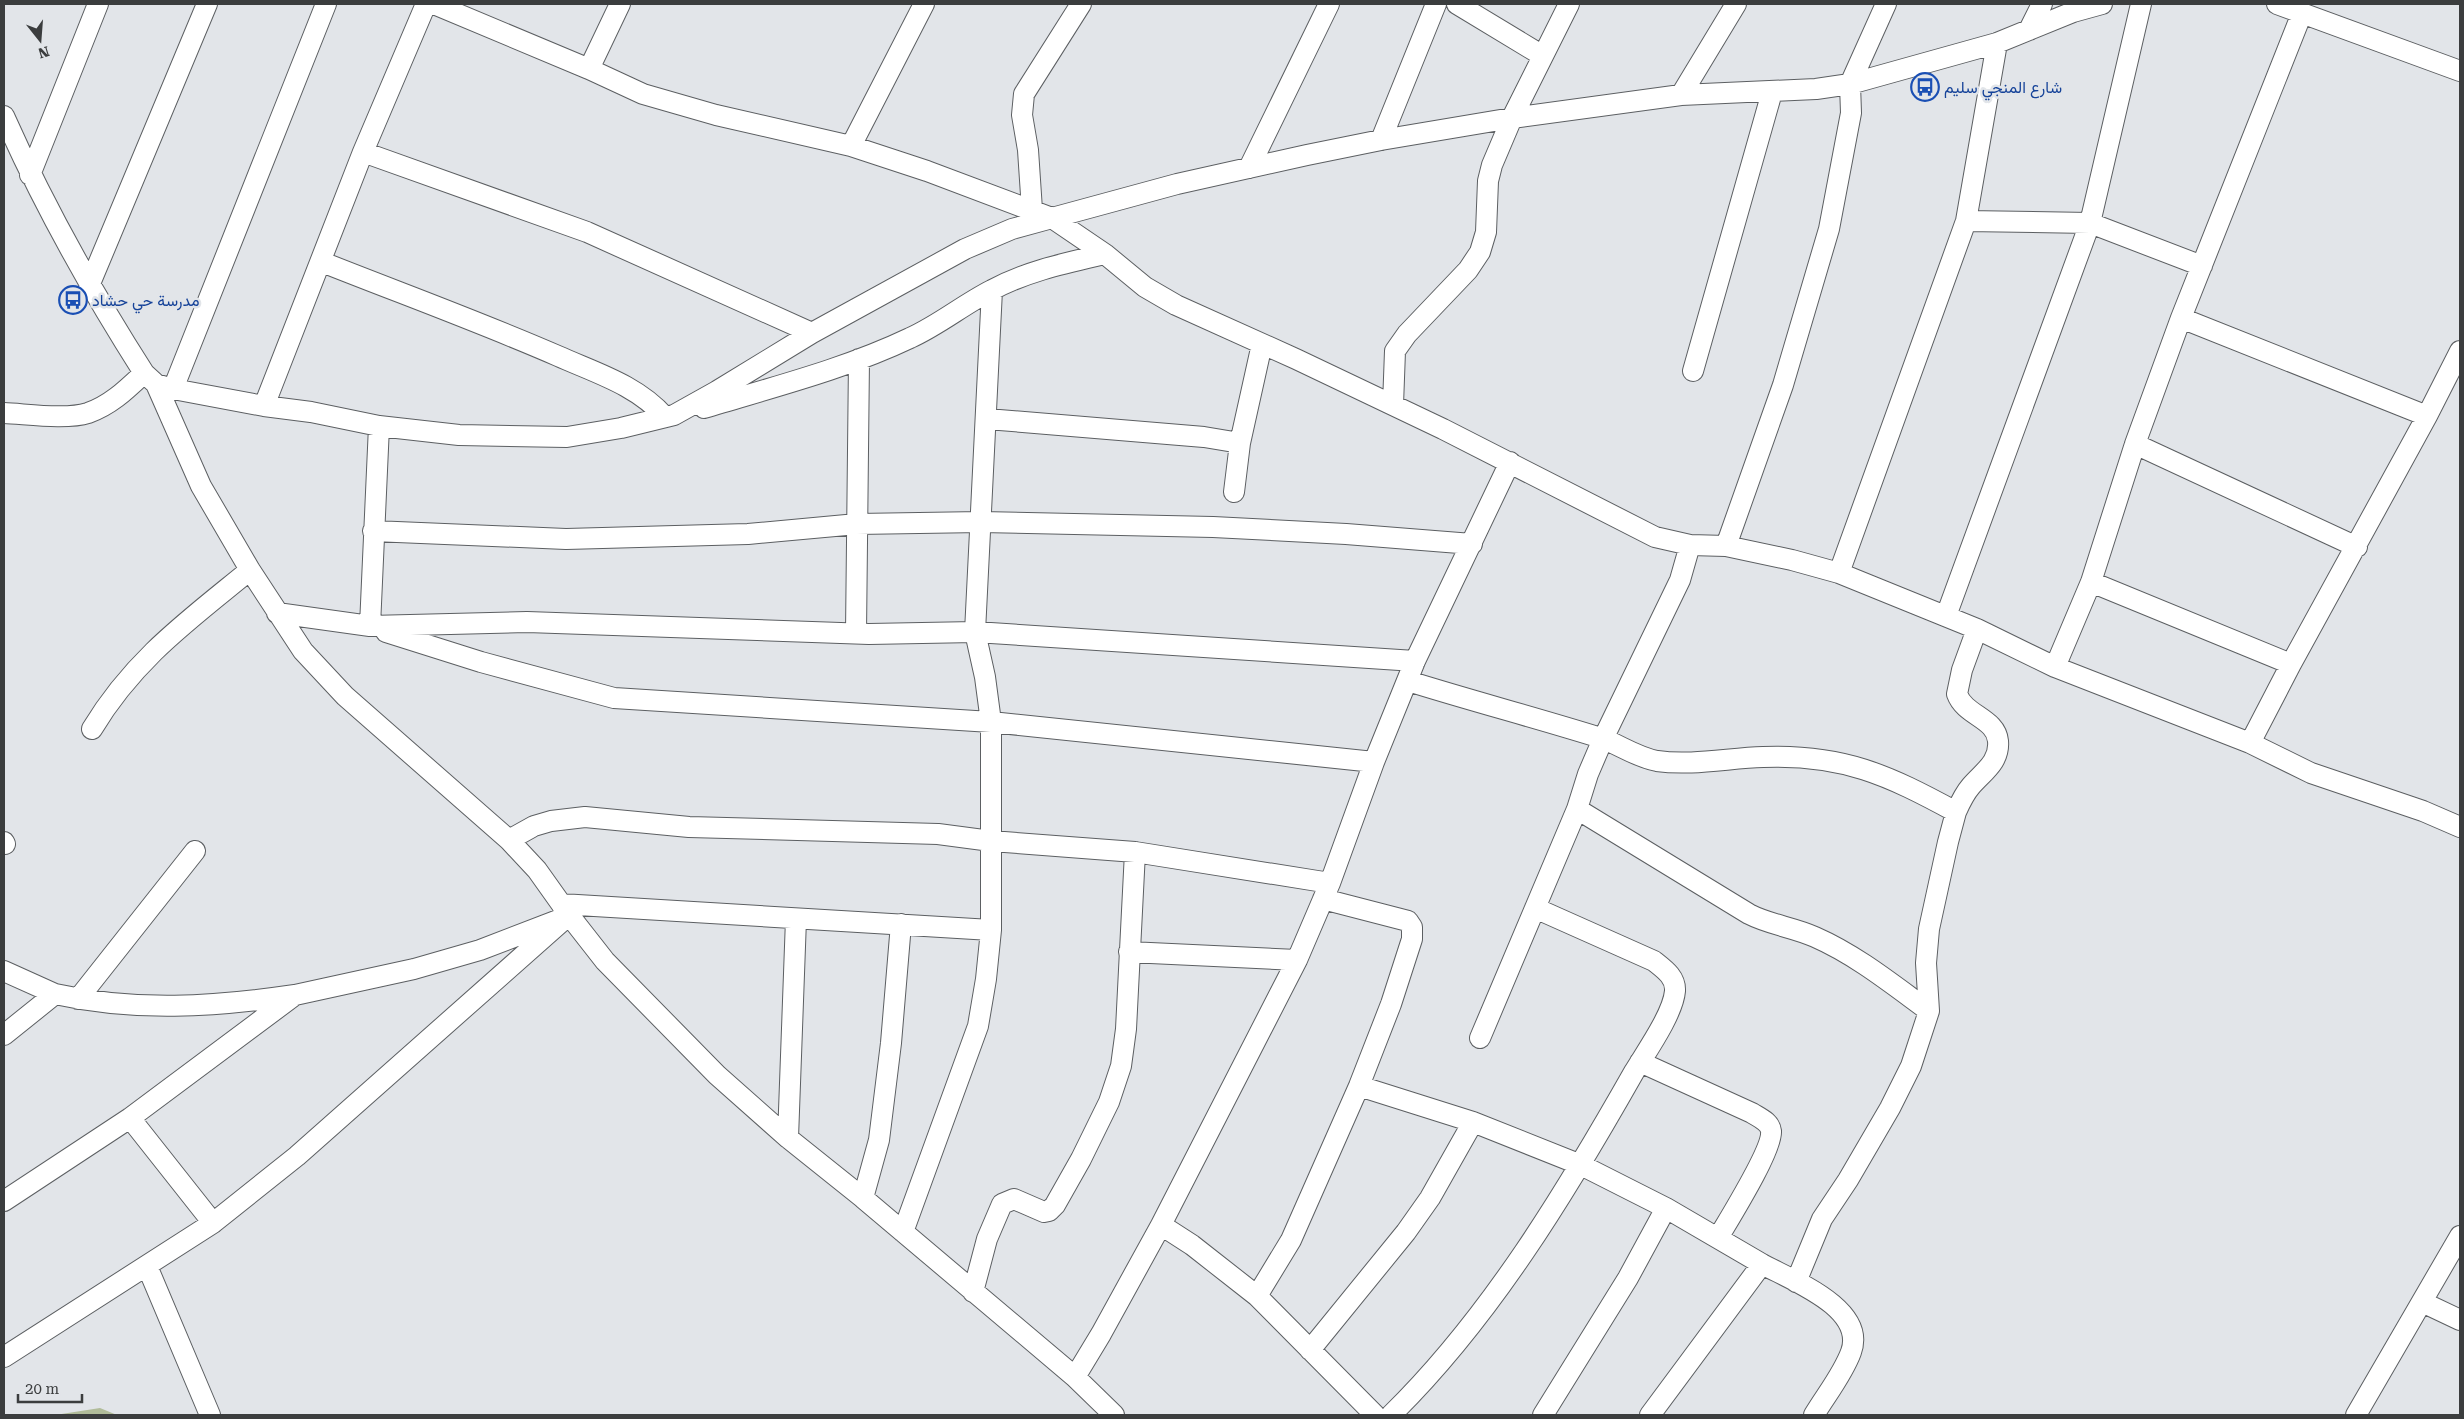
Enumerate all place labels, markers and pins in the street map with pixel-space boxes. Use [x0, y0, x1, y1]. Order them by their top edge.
bus stop icon: شارع المنجي سليم [1910, 72, 1940, 102]
place label: شارع المنجي سليم [1944, 78, 2062, 101]
bus stop icon: مدرسة حي حشاد [58, 285, 88, 315]
place label: مدرسة حي حشاد [92, 291, 199, 314]

